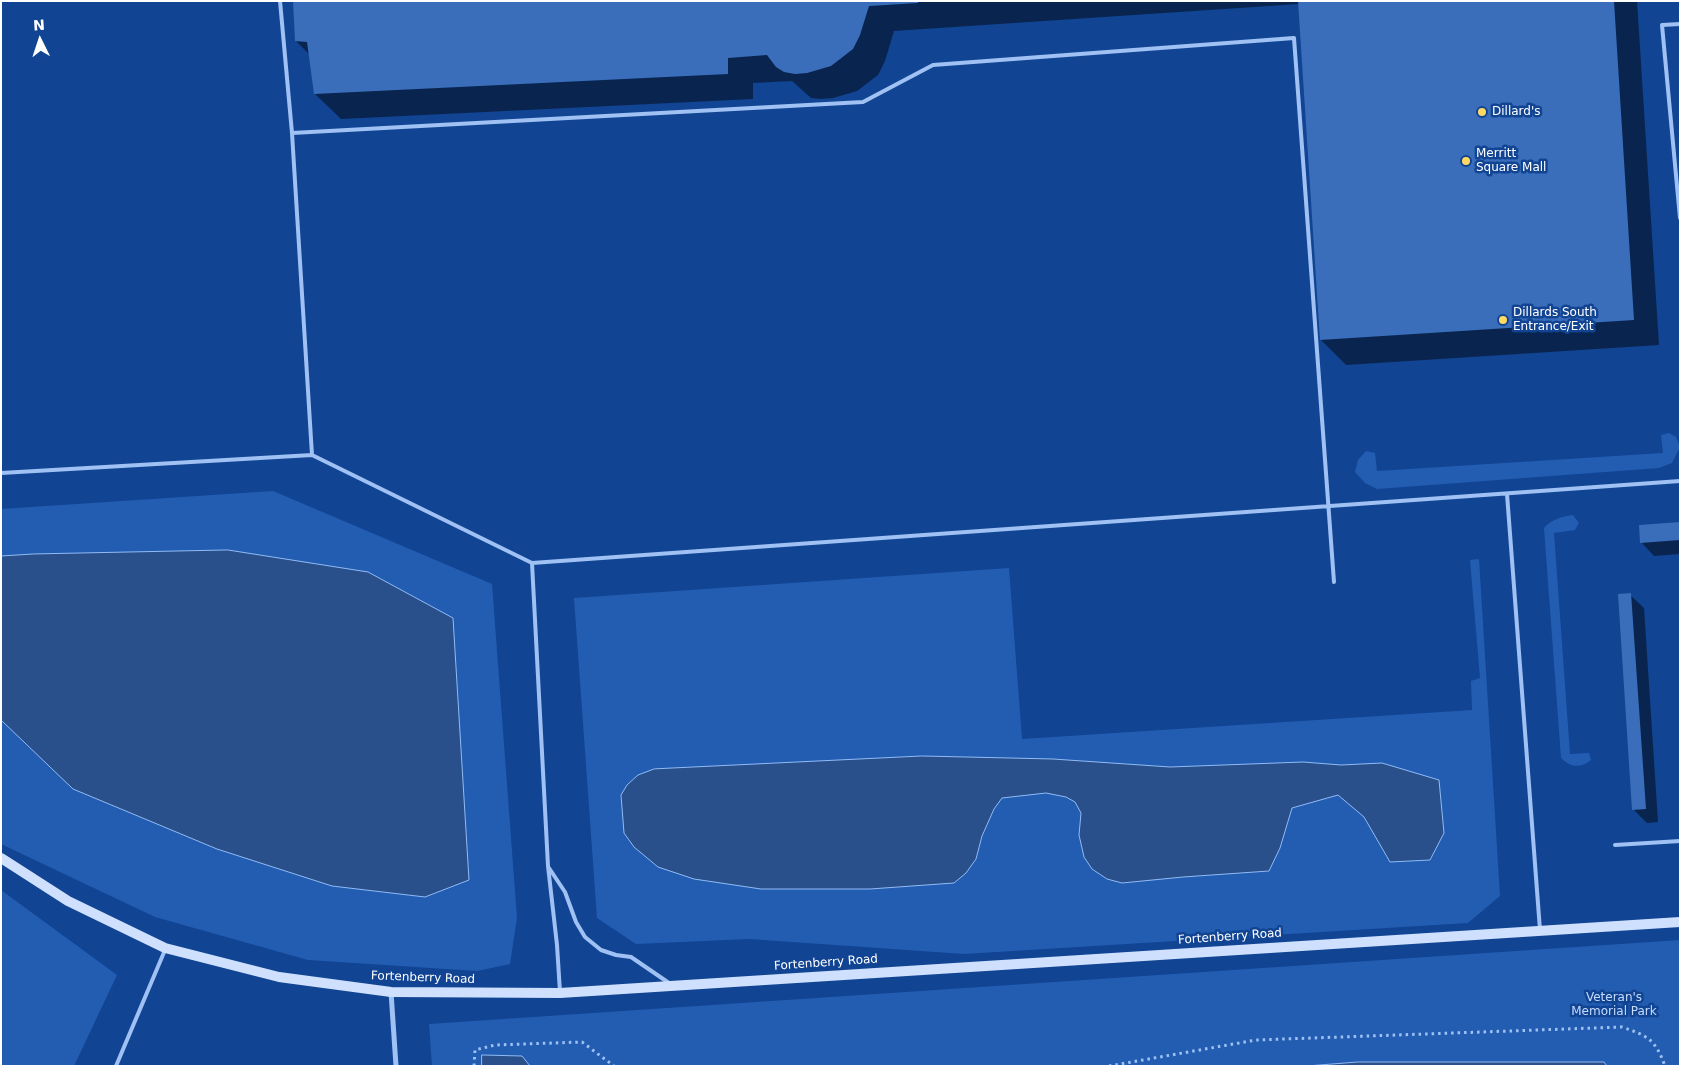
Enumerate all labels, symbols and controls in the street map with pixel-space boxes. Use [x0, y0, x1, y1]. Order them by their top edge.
north arrow [15, 15, 65, 65]
text: N [33, 17, 45, 33]
place label: Dillard's [1492, 105, 1540, 119]
marker: Dillard's [1476, 106, 1488, 118]
place label: Merritt Square Mall [1476, 147, 1546, 175]
marker: Merritt Square Mall [1460, 155, 1472, 167]
place label: Dillards South Entrance/Exit [1513, 306, 1597, 334]
marker: Dillards South Entrance/Exit [1497, 314, 1509, 326]
street label: Fortenberry Road [1178, 926, 1282, 948]
street label: Fortenberry Road [774, 952, 878, 974]
street label: Fortenberry Road [371, 969, 475, 987]
park label: Veteran's Memorial Park [1571, 991, 1657, 1019]

